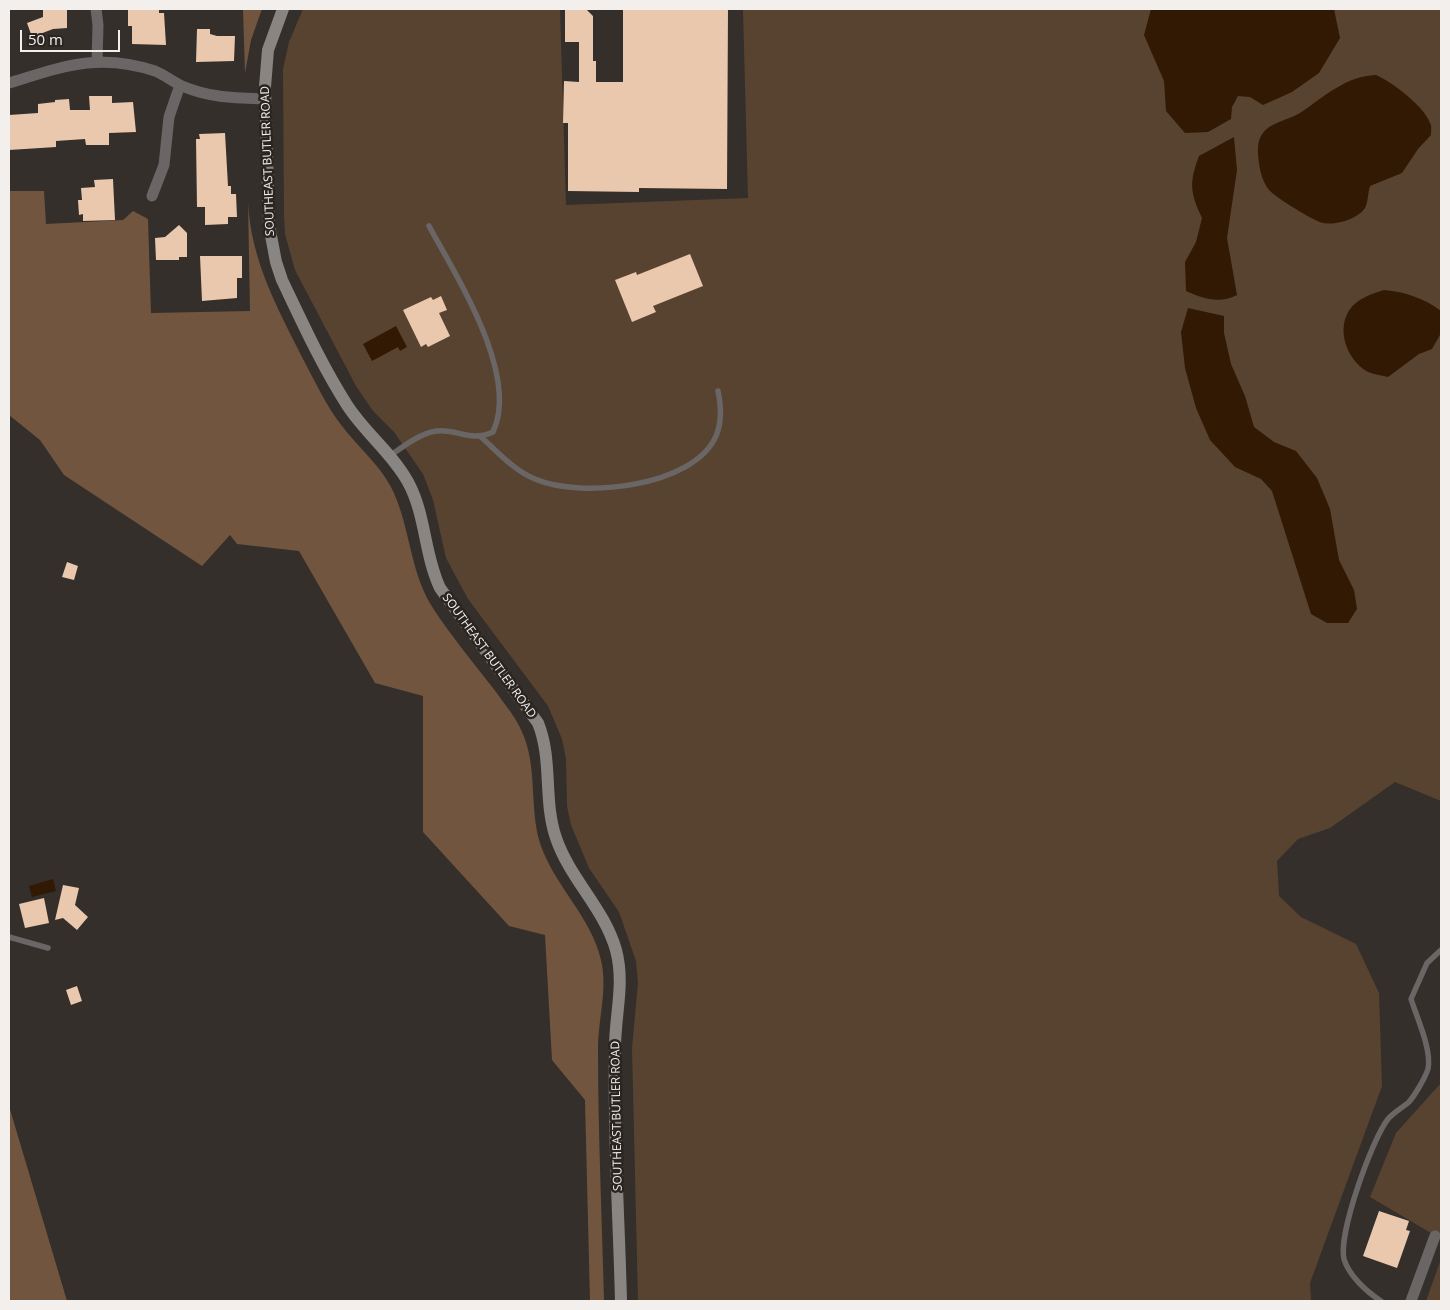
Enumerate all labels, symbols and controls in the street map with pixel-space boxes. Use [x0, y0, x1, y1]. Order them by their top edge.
scale bar [22, 20, 122, 52]
text: 50 m [28, 29, 63, 49]
street label: SOUTHEAST BUTLER ROAD [258, 86, 278, 236]
street label: SOUTHEAST BUTLER ROAD [439, 591, 539, 721]
street label: SOUTHEAST BUTLER ROAD [608, 1041, 626, 1191]

